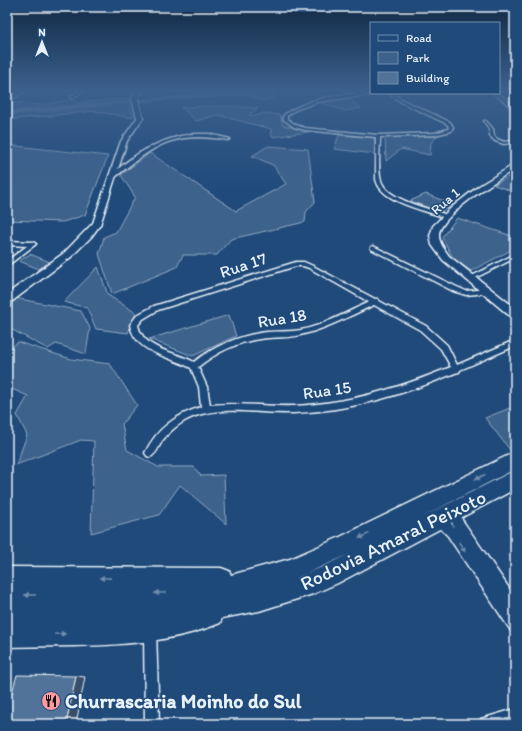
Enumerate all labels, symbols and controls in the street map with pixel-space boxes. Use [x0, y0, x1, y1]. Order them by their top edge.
north arrow [22, 22, 62, 62]
legend [370, 22, 500, 94]
text: N [38, 26, 46, 39]
text: Road [406, 31, 432, 45]
text: Park [406, 51, 430, 65]
text: Building [406, 71, 450, 85]
street label: Rua 1 [427, 184, 464, 219]
street label: Rua 17 [217, 248, 270, 282]
street label: Rua 18 [256, 304, 308, 332]
street label: Rua 15 [302, 377, 353, 403]
one-way arrow [474, 474, 486, 481]
street label: Rodovia Amaral Peixoto [296, 485, 490, 595]
one-way arrow [358, 533, 370, 539]
one-way arrow [458, 542, 466, 553]
one-way arrow [98, 575, 111, 581]
one-way arrow [153, 590, 166, 596]
one-way arrow [23, 592, 36, 598]
one-way arrow [54, 631, 67, 637]
place label: Churrascaria Moinho do Sul [65, 689, 302, 713]
restaurant icon: Churrascaria Moinho do Sul [40, 690, 62, 712]

